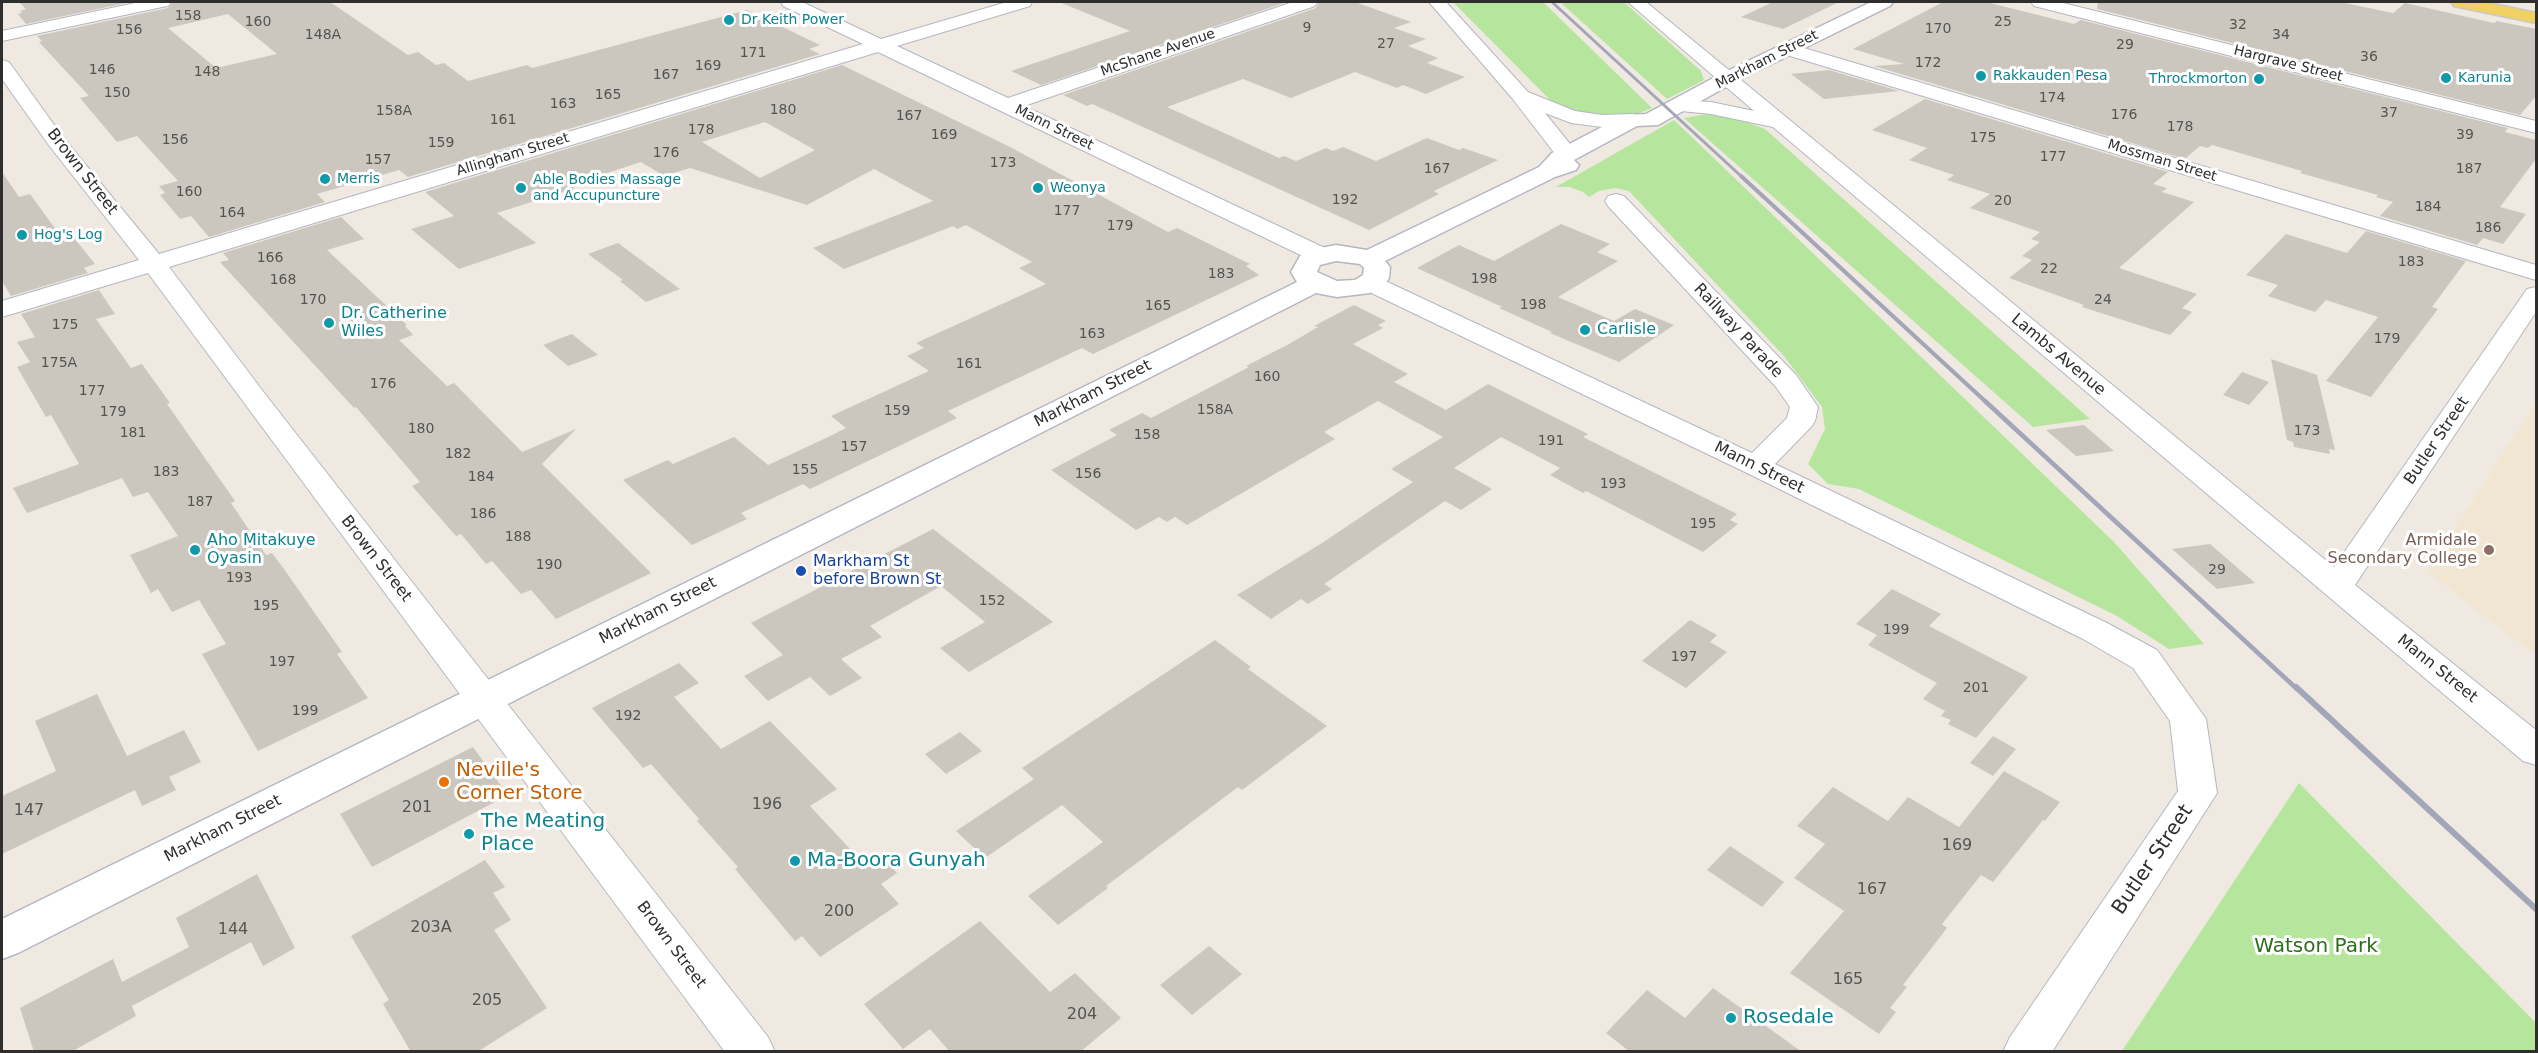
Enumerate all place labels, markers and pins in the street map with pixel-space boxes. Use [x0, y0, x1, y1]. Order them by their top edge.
place label: Dr Keith Power [741, 12, 844, 28]
marker: Dr Keith Power [722, 13, 736, 27]
place label: Rakkauden Pesa [1993, 68, 2108, 84]
marker: Rakkauden Pesa [1974, 69, 1988, 83]
place label: Karunia [2458, 70, 2511, 86]
place label: Throckmorton [2149, 71, 2247, 87]
marker: Karunia [2439, 71, 2453, 85]
marker: Throckmorton [2252, 72, 2266, 86]
place label: Merris [337, 171, 380, 187]
marker: Merris [318, 172, 332, 186]
place label: Able Bodies Massage and Accupuncture [533, 172, 681, 204]
place label: Weonya [1050, 180, 1106, 196]
marker: Able Bodies Massage and Accupuncture [514, 181, 528, 195]
marker: Weonya [1031, 181, 1045, 195]
place label: Hog's Log [34, 227, 103, 243]
marker: Hog's Log [15, 228, 29, 242]
place label: Dr. Catherine Wiles [341, 304, 447, 342]
marker: Dr. Catherine Wiles [322, 316, 336, 330]
place label: Carlisle [1597, 320, 1656, 340]
marker: Carlisle [1578, 323, 1592, 337]
place label: Aho Mitakuye Oyasin [207, 531, 316, 569]
place label: Armidale Secondary College [2327, 531, 2477, 569]
marker: Aho Mitakuye Oyasin [188, 543, 202, 557]
marker: Armidale Secondary College [2482, 543, 2496, 557]
place label: Markham St before Brown St [813, 552, 941, 590]
marker: Markham St before Brown St [794, 564, 808, 578]
place label: Neville's Corner Store [456, 759, 582, 806]
marker: Neville's Corner Store [437, 775, 451, 789]
place label: The Meating Place [481, 810, 605, 857]
marker: The Meating Place [462, 827, 476, 841]
place label: Ma-Boora Gunyah [807, 849, 986, 873]
marker: Ma-Boora Gunyah [788, 854, 802, 868]
place label: Rosedale [1743, 1006, 1834, 1030]
marker: Rosedale [1724, 1011, 1738, 1025]

